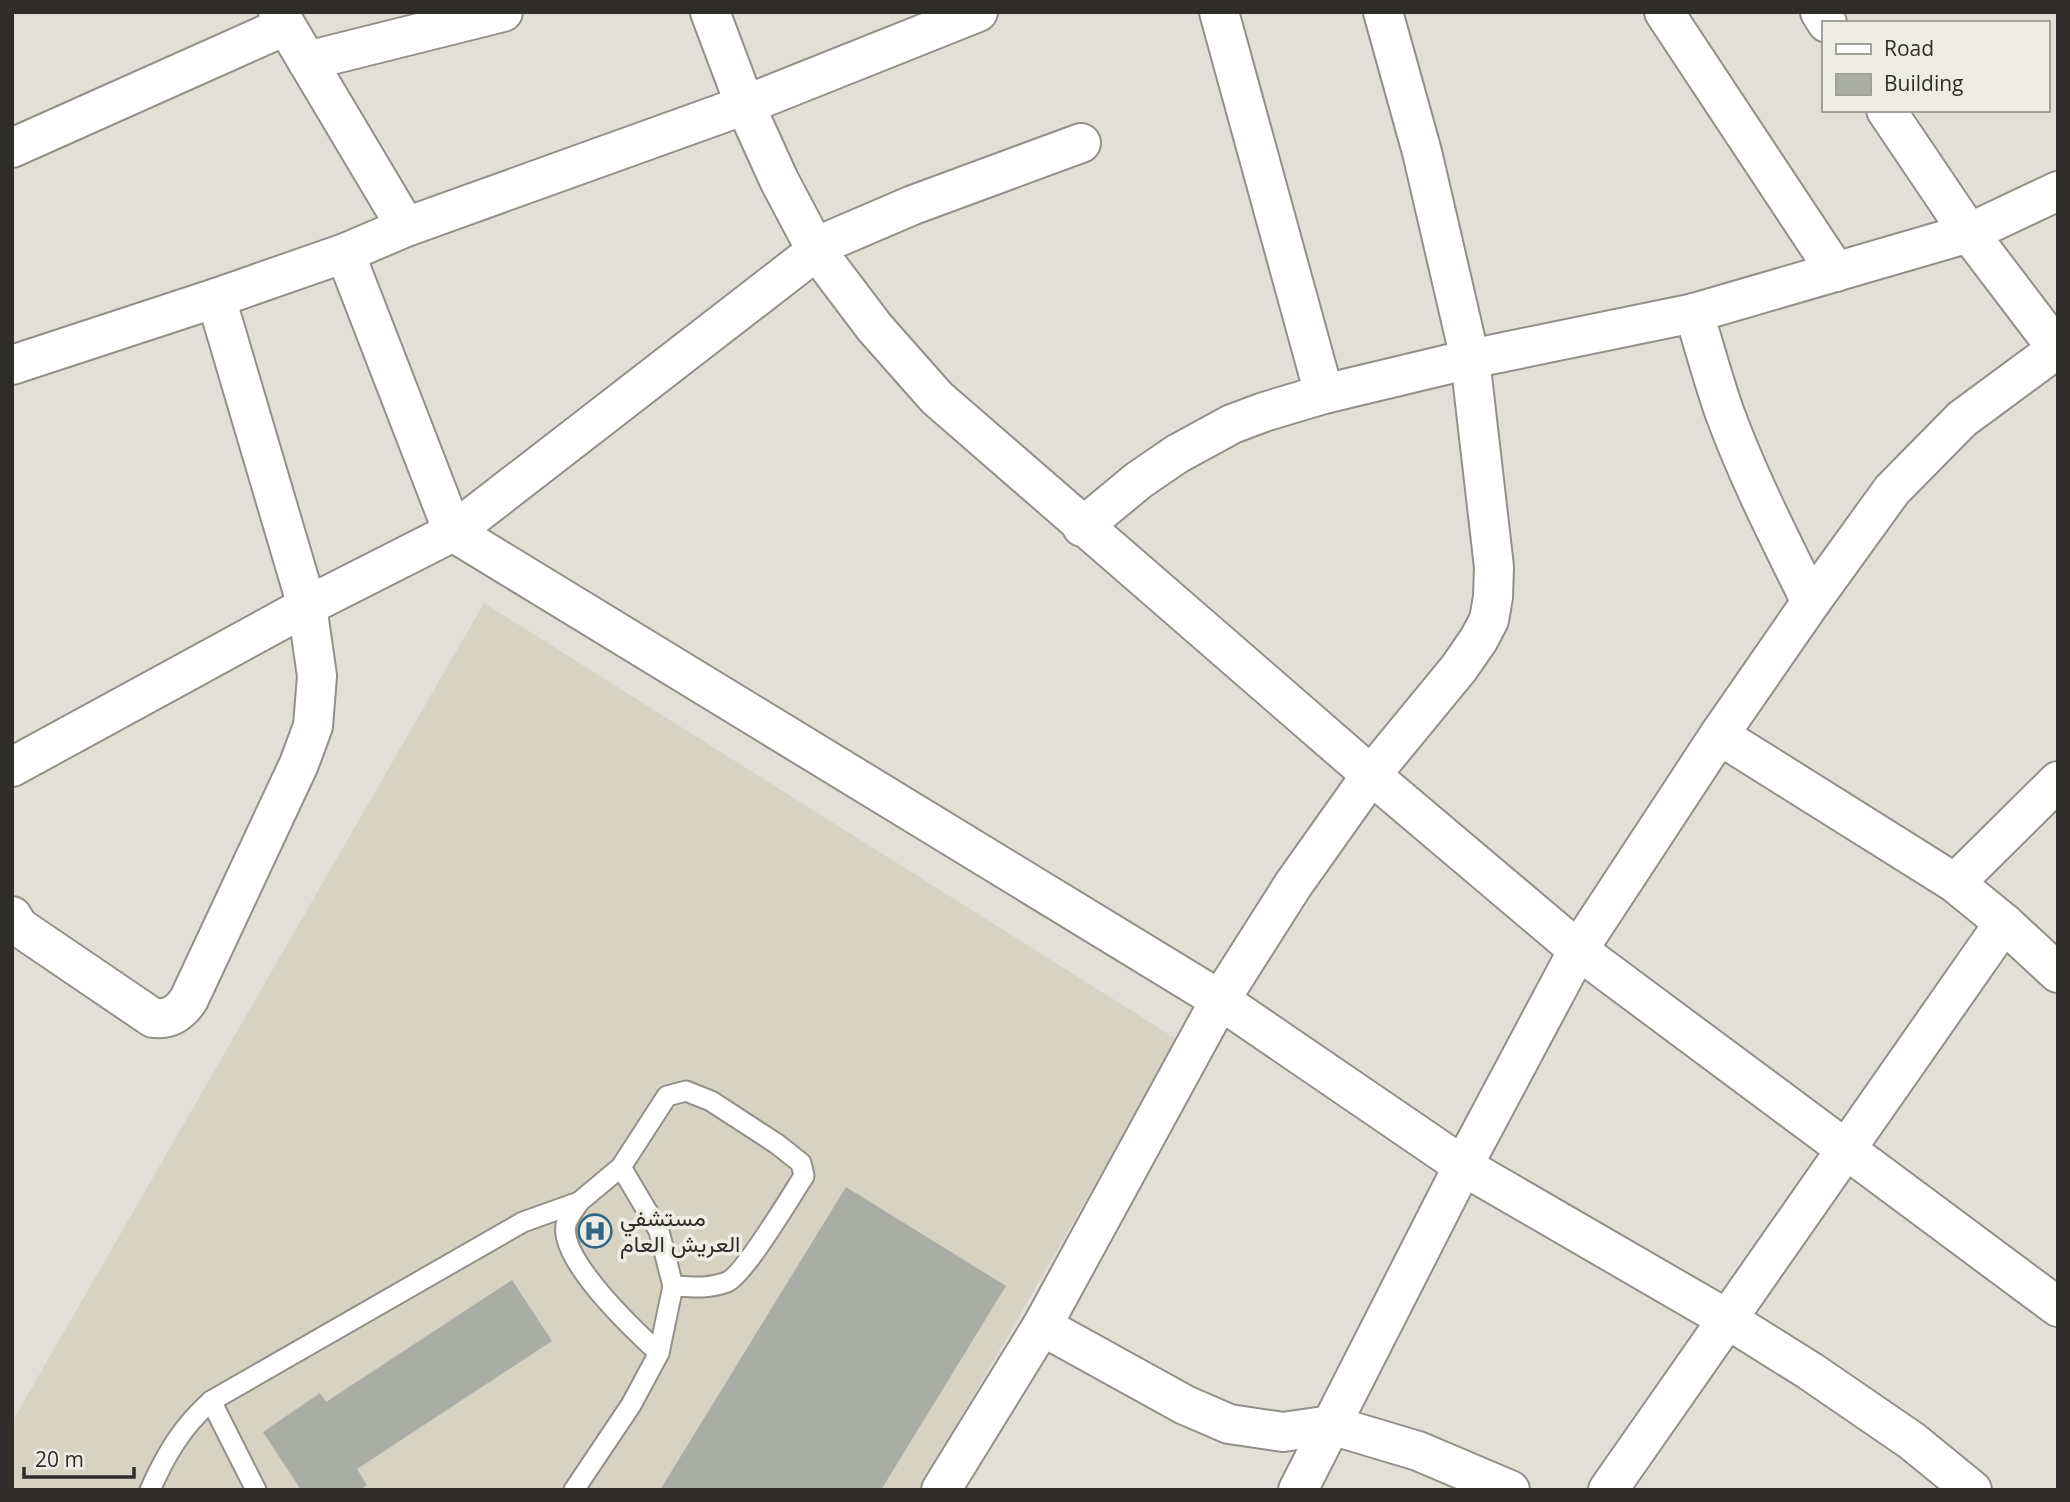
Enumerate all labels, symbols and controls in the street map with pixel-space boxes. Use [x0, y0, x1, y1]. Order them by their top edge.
legend [1822, 21, 2049, 112]
text: Road [1884, 34, 1934, 62]
text: Building [1884, 69, 1963, 97]
place label: مستشفي العريش العام [620, 1201, 740, 1259]
hospital icon: مستشفي العريش العام [576, 1212, 614, 1250]
scale bar [24, 1436, 135, 1480]
text: 20 m [35, 1445, 84, 1473]

